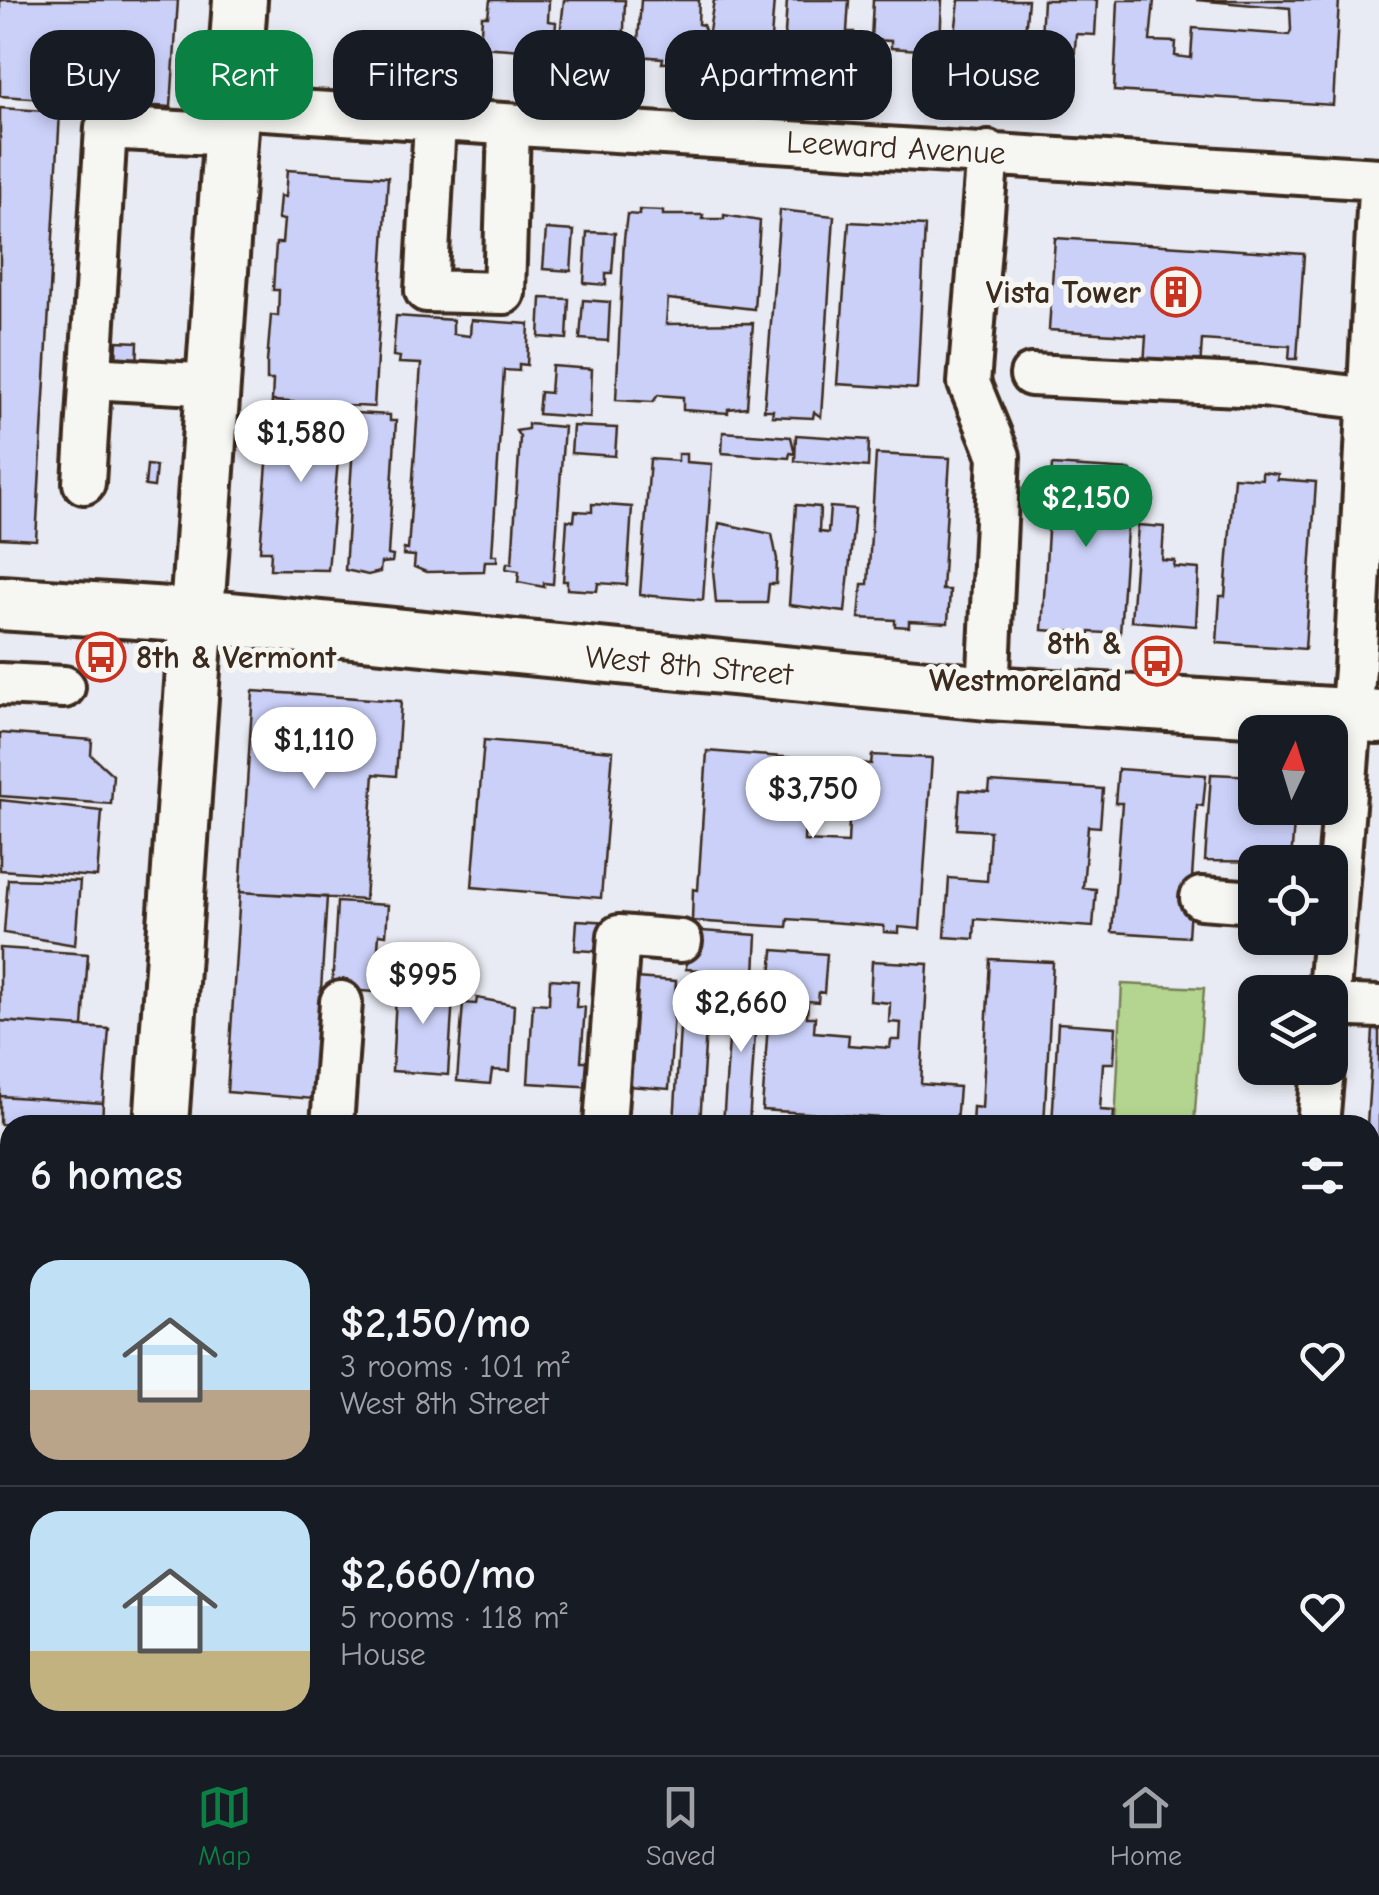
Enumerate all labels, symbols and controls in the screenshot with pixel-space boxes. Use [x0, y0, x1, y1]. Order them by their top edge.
chip: Buy [30, 30, 155, 120]
chip: Rent [175, 30, 313, 120]
chip: Filters [333, 30, 493, 120]
chip: New [513, 30, 645, 120]
chip: Apartment [665, 30, 892, 120]
chip: House [912, 30, 1075, 120]
street label: Leeward Avenue [785, 123, 1007, 172]
building icon: Vista Tower [1150, 266, 1202, 318]
place label: Vista Tower [986, 274, 1141, 311]
pin: $1,580 [220, 400, 382, 485]
text: $1,580 [256, 414, 346, 451]
pin: $2,150 [1005, 465, 1167, 550]
text: $2,150 [1041, 479, 1131, 516]
place label: 8th & Westmoreland [929, 625, 1122, 699]
bus stop icon: 8th & Vermont [75, 631, 127, 683]
bus stop icon: 8th & Westmoreland [1131, 635, 1183, 687]
street label: West 8th Street [584, 638, 795, 693]
place label: 8th & Vermont [136, 639, 337, 676]
pin: $1,110 [233, 707, 395, 792]
north arrow [1238, 715, 1348, 825]
map controls [1238, 715, 1348, 1085]
text: $1,110 [273, 721, 355, 758]
pin: $3,750 [732, 756, 894, 841]
text: $3,750 [768, 770, 858, 807]
button: locate [1238, 845, 1348, 955]
pin: $995 [364, 942, 482, 1027]
text: $995 [388, 956, 458, 993]
pin: $2,660 [660, 970, 822, 1055]
button: layers [1238, 975, 1348, 1085]
text: $2,660 [694, 984, 788, 1021]
icon: filters [1295, 1148, 1350, 1203]
text: 6 homes [30, 1151, 183, 1200]
text: $2,150/mo [340, 1299, 531, 1348]
icon: home [110, 1300, 230, 1420]
icon: heart [1295, 1333, 1350, 1388]
text: 3 rooms · 101 m² [340, 1348, 570, 1385]
text: West 8th Street [340, 1385, 548, 1422]
text: $2,660/mo [340, 1550, 536, 1599]
icon: home [110, 1551, 230, 1671]
icon: heart [1295, 1584, 1350, 1639]
text: 5 rooms · 118 m² [340, 1599, 568, 1636]
text: House [340, 1636, 426, 1673]
tab: Map [197, 1780, 252, 1872]
tab: Saved [646, 1780, 716, 1872]
tab: Home [1110, 1780, 1182, 1872]

